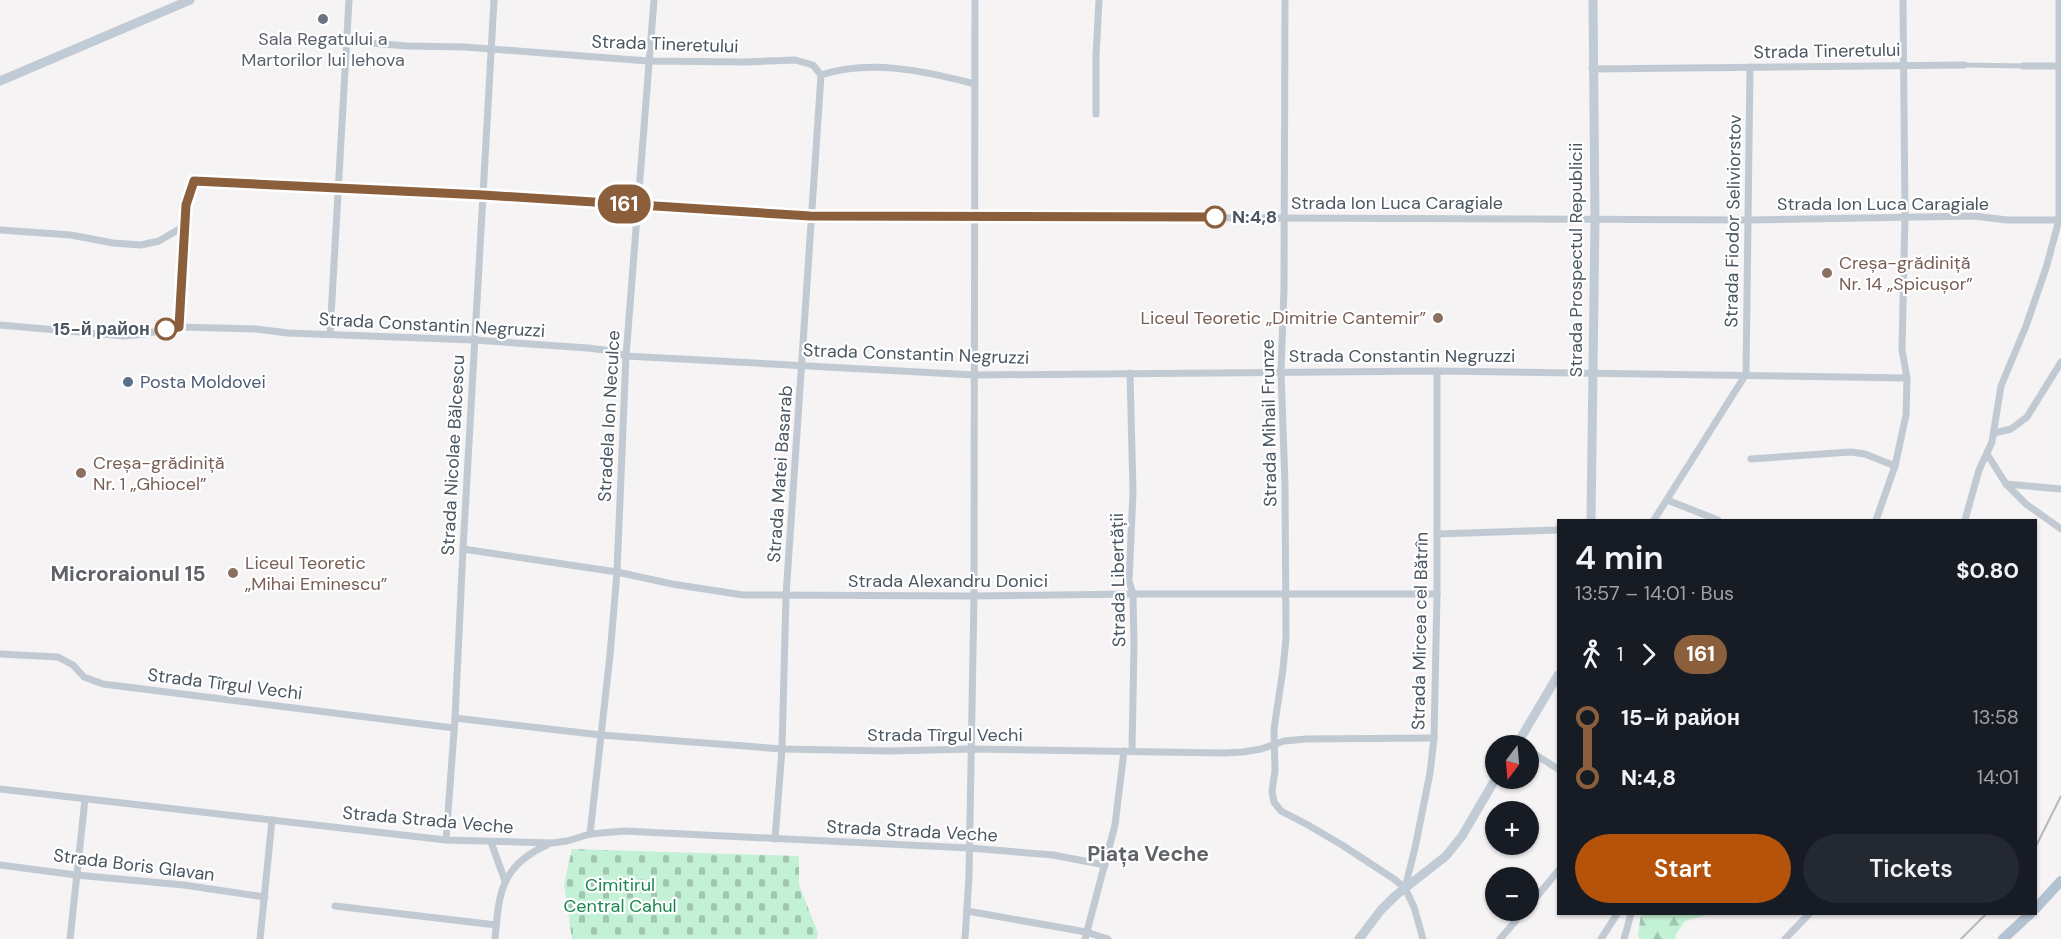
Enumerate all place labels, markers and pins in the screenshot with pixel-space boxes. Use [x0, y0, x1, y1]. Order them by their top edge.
marker: Sala Regatului a Martorilor lui Iehova [316, 12, 330, 26]
place label: Sala Regatului a Martorilor lui Iehova [241, 27, 405, 72]
place label: N:4,8 [1232, 205, 1277, 229]
marker: N:4,8 [1204, 206, 1226, 228]
place label: Creșa-grădiniță Nr. 14 „Spicușor” [1839, 251, 1973, 296]
marker: Creșa-grădiniță Nr. 14 „Spicușor” [1820, 266, 1834, 280]
place label: Liceul Teoretic „Dimitrie Cantemir” [1140, 306, 1426, 330]
marker: Liceul Teoretic „Dimitrie Cantemir” [1431, 311, 1445, 325]
place label: 15-й район [53, 317, 150, 341]
marker: 15-й район [155, 318, 177, 340]
place label: Posta Moldovei [140, 370, 266, 394]
marker: Posta Moldovei [121, 375, 135, 389]
place label: Creșa-grădiniță Nr. 1 „Ghiocel” [93, 451, 225, 496]
marker: Creșa-grădiniță Nr. 1 „Ghiocel” [74, 466, 88, 480]
place label: Liceul Teoretic „Mihai Eminescu” [245, 551, 388, 596]
marker: Liceul Teoretic „Mihai Eminescu” [226, 566, 240, 580]

